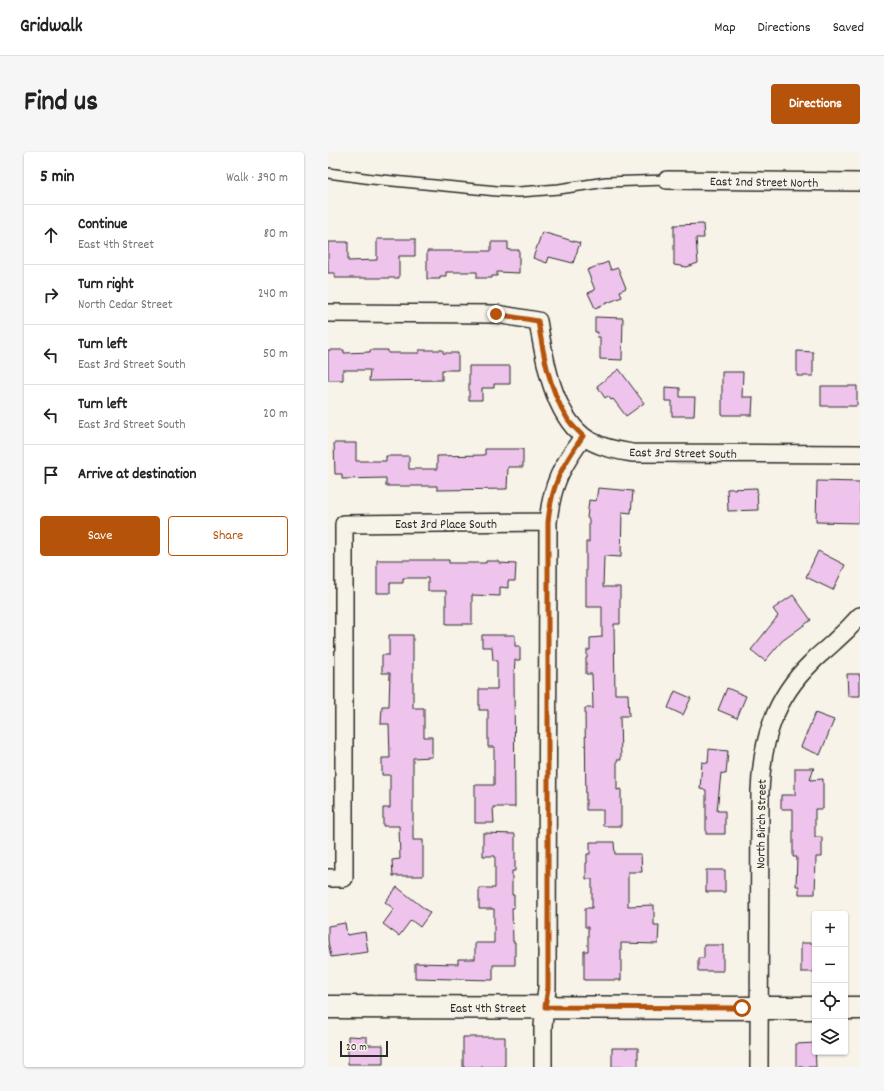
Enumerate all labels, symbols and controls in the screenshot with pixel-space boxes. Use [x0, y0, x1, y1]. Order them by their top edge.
text: Gridwalk [20, 14, 83, 41]
text: Map [714, 18, 736, 38]
text: Directions [758, 18, 811, 38]
text: Saved [833, 18, 864, 38]
text: Find us [24, 84, 98, 124]
button: Directions [771, 84, 860, 124]
text: 5 min [40, 166, 74, 190]
text: Walk · 390 m [226, 169, 288, 188]
street label: East 2nd Street North [710, 173, 818, 194]
text: Continue [78, 214, 127, 236]
icon: ahead [40, 224, 62, 246]
text: 80 m [264, 225, 288, 244]
text: East 4th Street [78, 236, 154, 255]
text: Turn right [78, 274, 134, 296]
icon: right [40, 284, 62, 306]
text: 240 m [258, 285, 288, 304]
text: North Cedar Street [78, 296, 172, 315]
route end [487, 305, 505, 323]
text: Turn left [78, 334, 127, 356]
icon: left [40, 344, 62, 366]
text: 50 m [263, 345, 288, 364]
text: East 3rd Street South [78, 356, 185, 375]
text: Turn left [78, 394, 127, 416]
icon: left [40, 404, 62, 426]
text: 20 m [263, 405, 288, 424]
text: East 3rd Street South [78, 416, 185, 435]
street label: East 3rd Street South [629, 444, 737, 465]
icon: arrive [40, 464, 62, 486]
text: Arrive at destination [78, 464, 196, 486]
button: Save [40, 516, 160, 556]
button: Share [168, 516, 288, 556]
street label: East 3rd Place South [395, 516, 497, 535]
street label: North Birch Street [752, 779, 773, 869]
map controls [812, 911, 848, 1055]
button: + [812, 911, 848, 947]
button: − [812, 947, 848, 983]
button: locate [812, 983, 848, 1019]
route start [733, 999, 751, 1017]
street label: East 4th Street [450, 1000, 526, 1019]
button: layers [812, 1019, 848, 1055]
scale bar [340, 1039, 388, 1058]
text: 20 m [346, 1040, 367, 1056]

